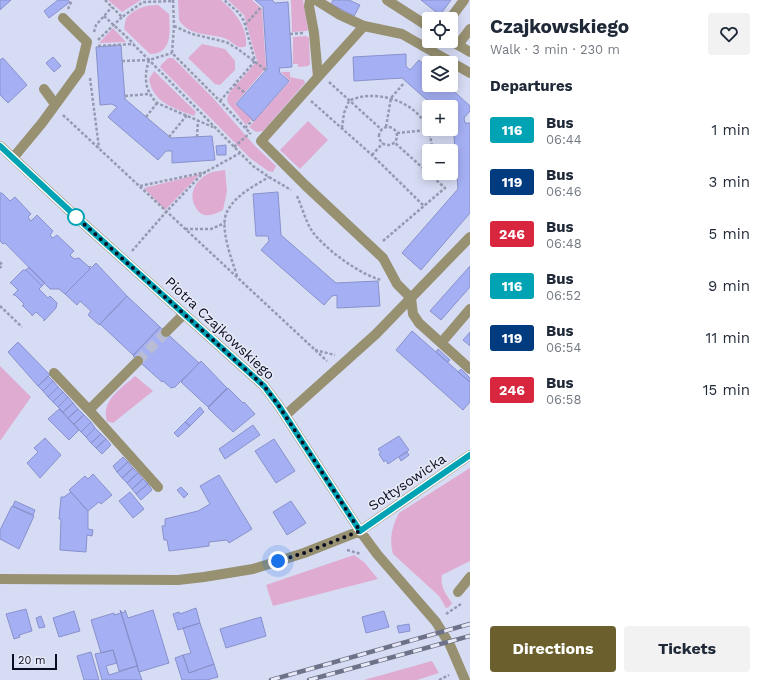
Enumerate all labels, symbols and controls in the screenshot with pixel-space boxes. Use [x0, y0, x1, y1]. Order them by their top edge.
map controls [422, 12, 458, 180]
button: locate [422, 12, 458, 48]
button: heart [708, 13, 750, 55]
text: Czajkowskiego [490, 15, 629, 38]
text: Walk · 3 min · 230 m [490, 42, 620, 57]
button: layers [422, 56, 458, 92]
text: Departures [490, 77, 573, 95]
button: + [422, 100, 458, 136]
text: Bus [546, 114, 574, 132]
text: 1 min [711, 121, 750, 139]
text: 116 [502, 122, 522, 138]
text: 06:44 [546, 132, 582, 147]
button: − [422, 144, 458, 180]
text: Bus [546, 166, 574, 184]
text: 3 min [709, 173, 750, 191]
text: 119 [502, 174, 522, 190]
text: 06:46 [546, 184, 582, 199]
unlabelled marker [67, 208, 85, 226]
text: Bus [546, 218, 574, 236]
text: 5 min [709, 225, 750, 243]
text: 246 [499, 226, 525, 242]
text: 06:48 [546, 236, 582, 251]
text: Bus [546, 270, 574, 288]
street label: Piotra Czajkowskiego [162, 273, 278, 383]
text: 9 min [708, 277, 750, 295]
text: 116 [502, 278, 522, 294]
text: 06:52 [546, 288, 581, 303]
text: Bus [546, 322, 574, 340]
text: 11 min [706, 329, 750, 347]
text: 119 [502, 330, 522, 346]
text: 06:54 [546, 340, 581, 355]
text: Bus [546, 374, 574, 392]
text: 15 min [703, 381, 750, 399]
text: 246 [499, 382, 525, 398]
text: 06:58 [546, 392, 581, 407]
street label: Sołtysowicka [365, 450, 449, 514]
your location [268, 551, 288, 571]
button: Directions [490, 626, 616, 672]
button: Tickets [624, 626, 750, 672]
scale bar [12, 652, 57, 671]
text: 20 m [18, 654, 46, 667]

